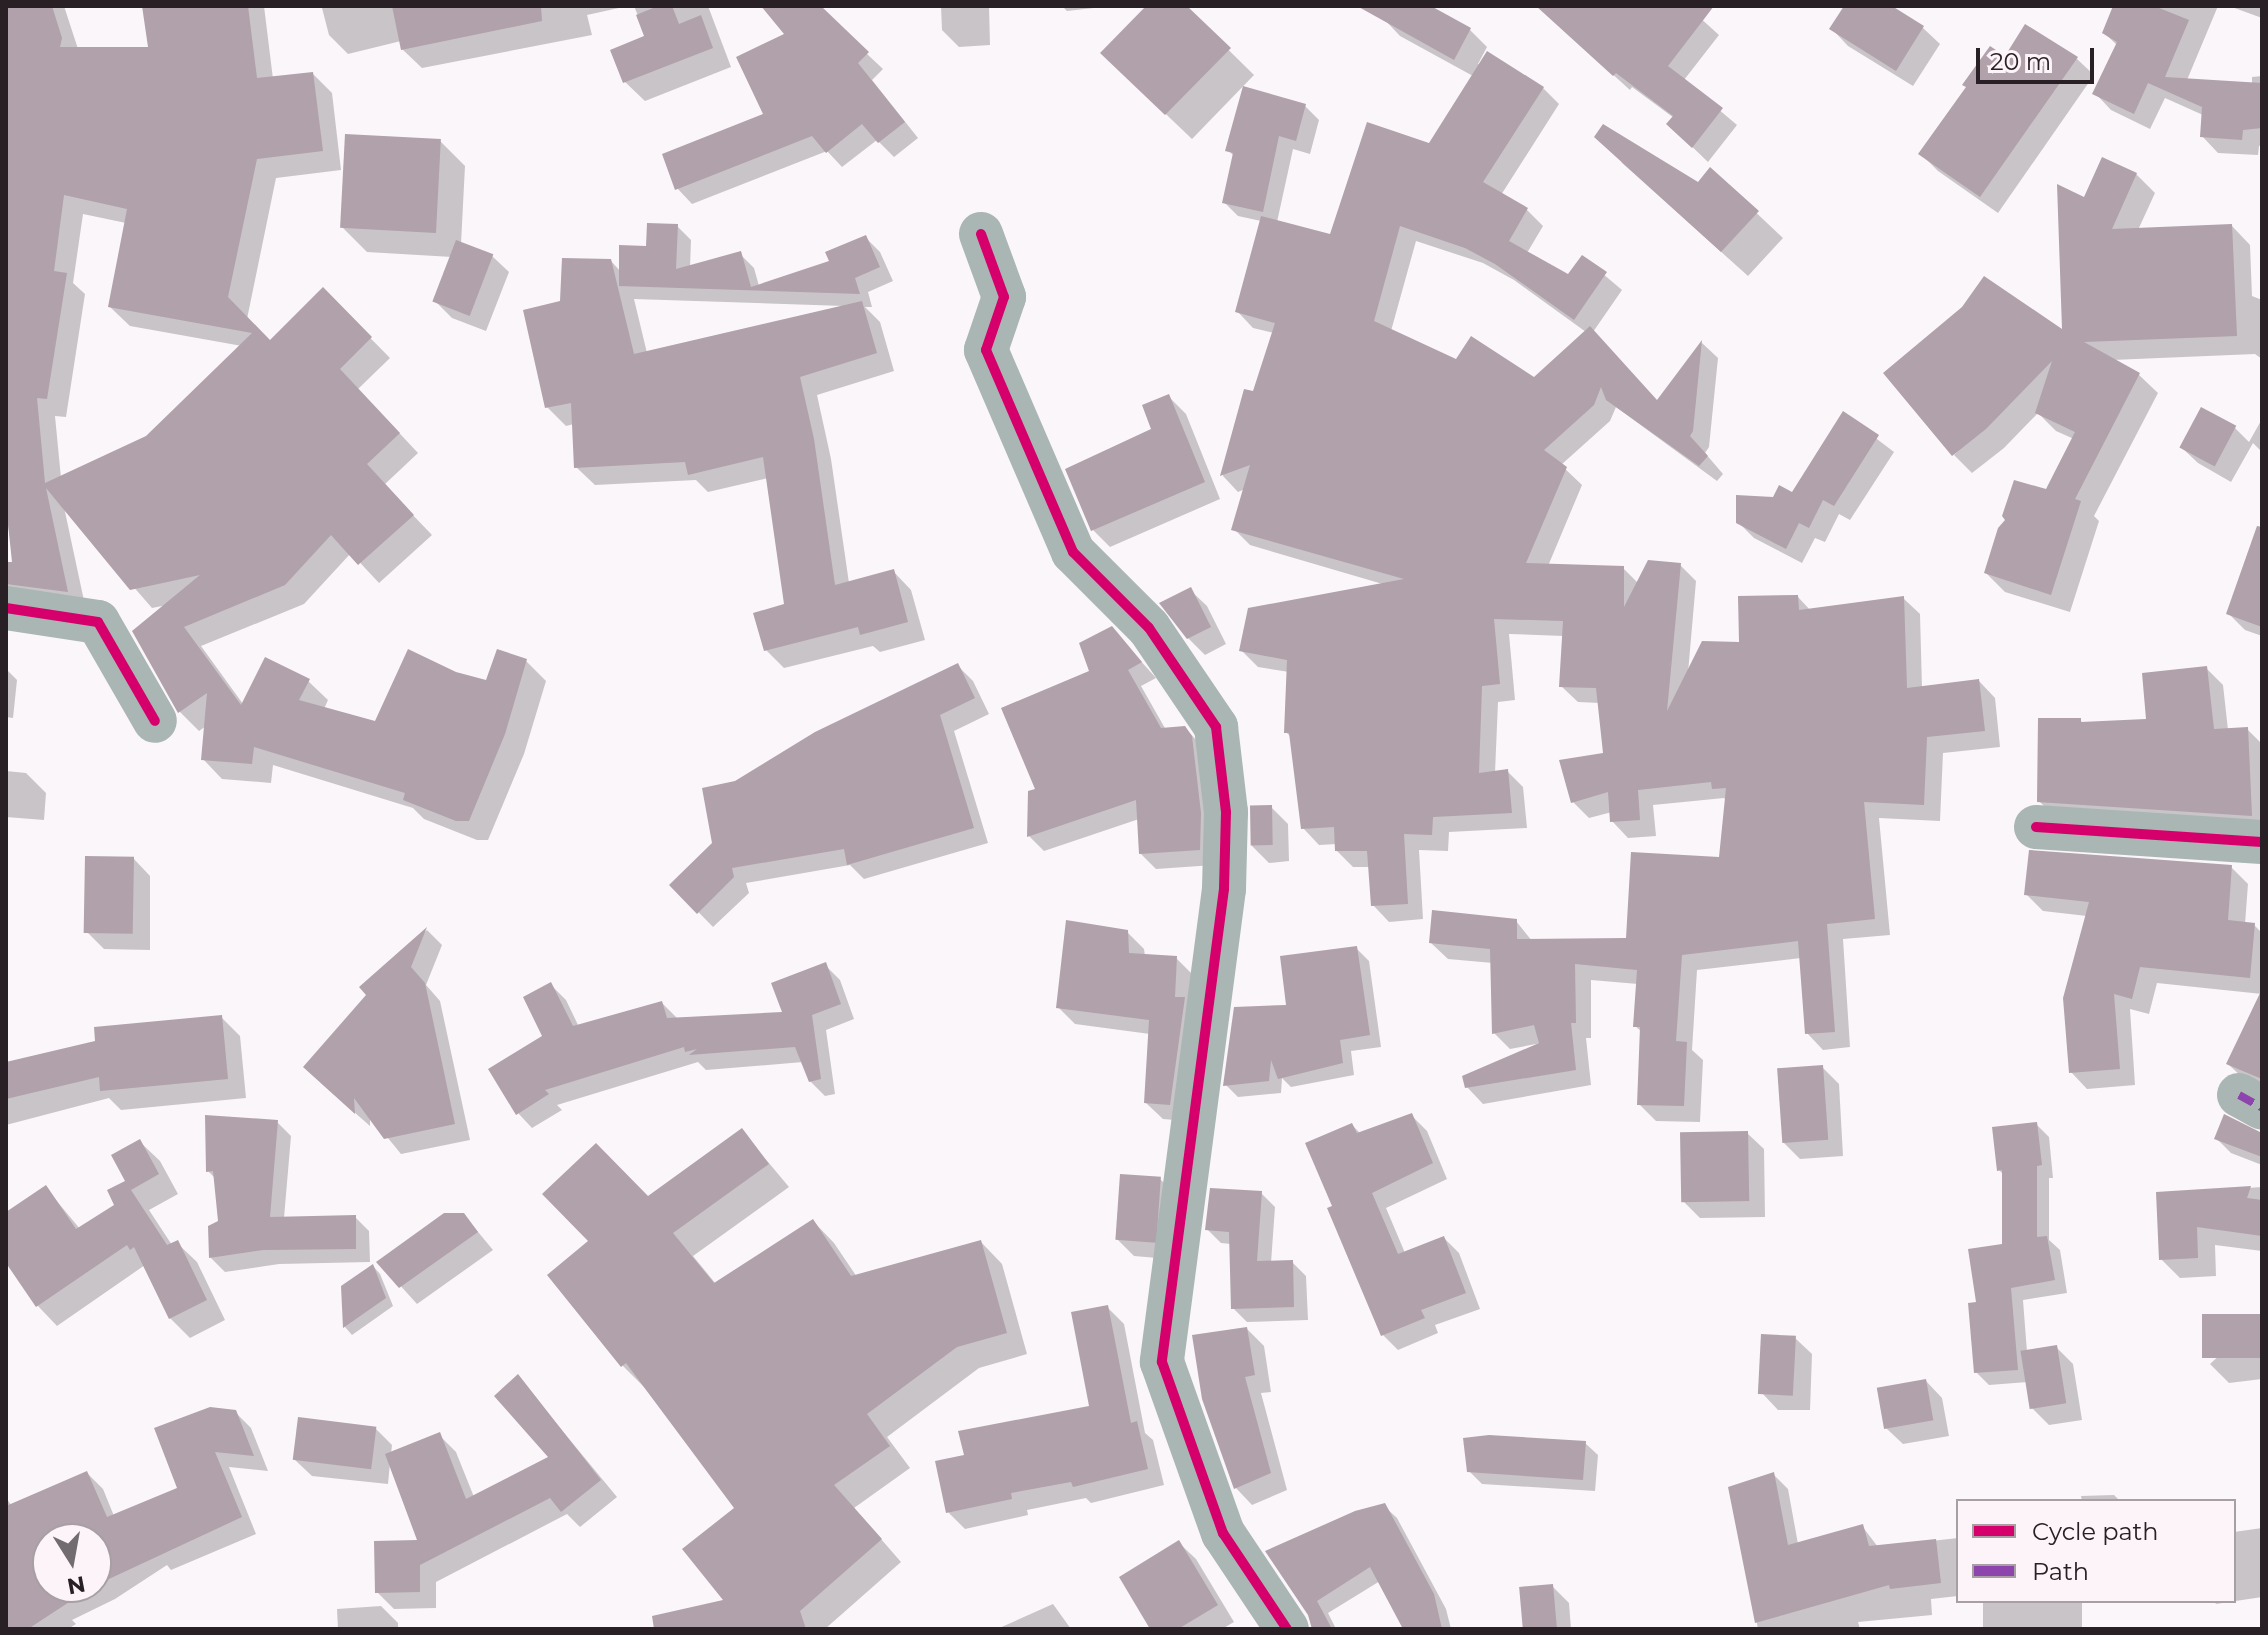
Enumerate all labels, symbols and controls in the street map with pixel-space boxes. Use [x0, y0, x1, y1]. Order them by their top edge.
scale bar [1980, 32, 2098, 82]
text: 20 m [1990, 47, 2051, 76]
legend [1956, 1499, 2236, 1603]
text: Cycle path [2032, 1517, 2159, 1546]
north arrow [32, 1523, 112, 1603]
text: Path [2032, 1557, 2089, 1586]
text: N [65, 1570, 88, 1600]

